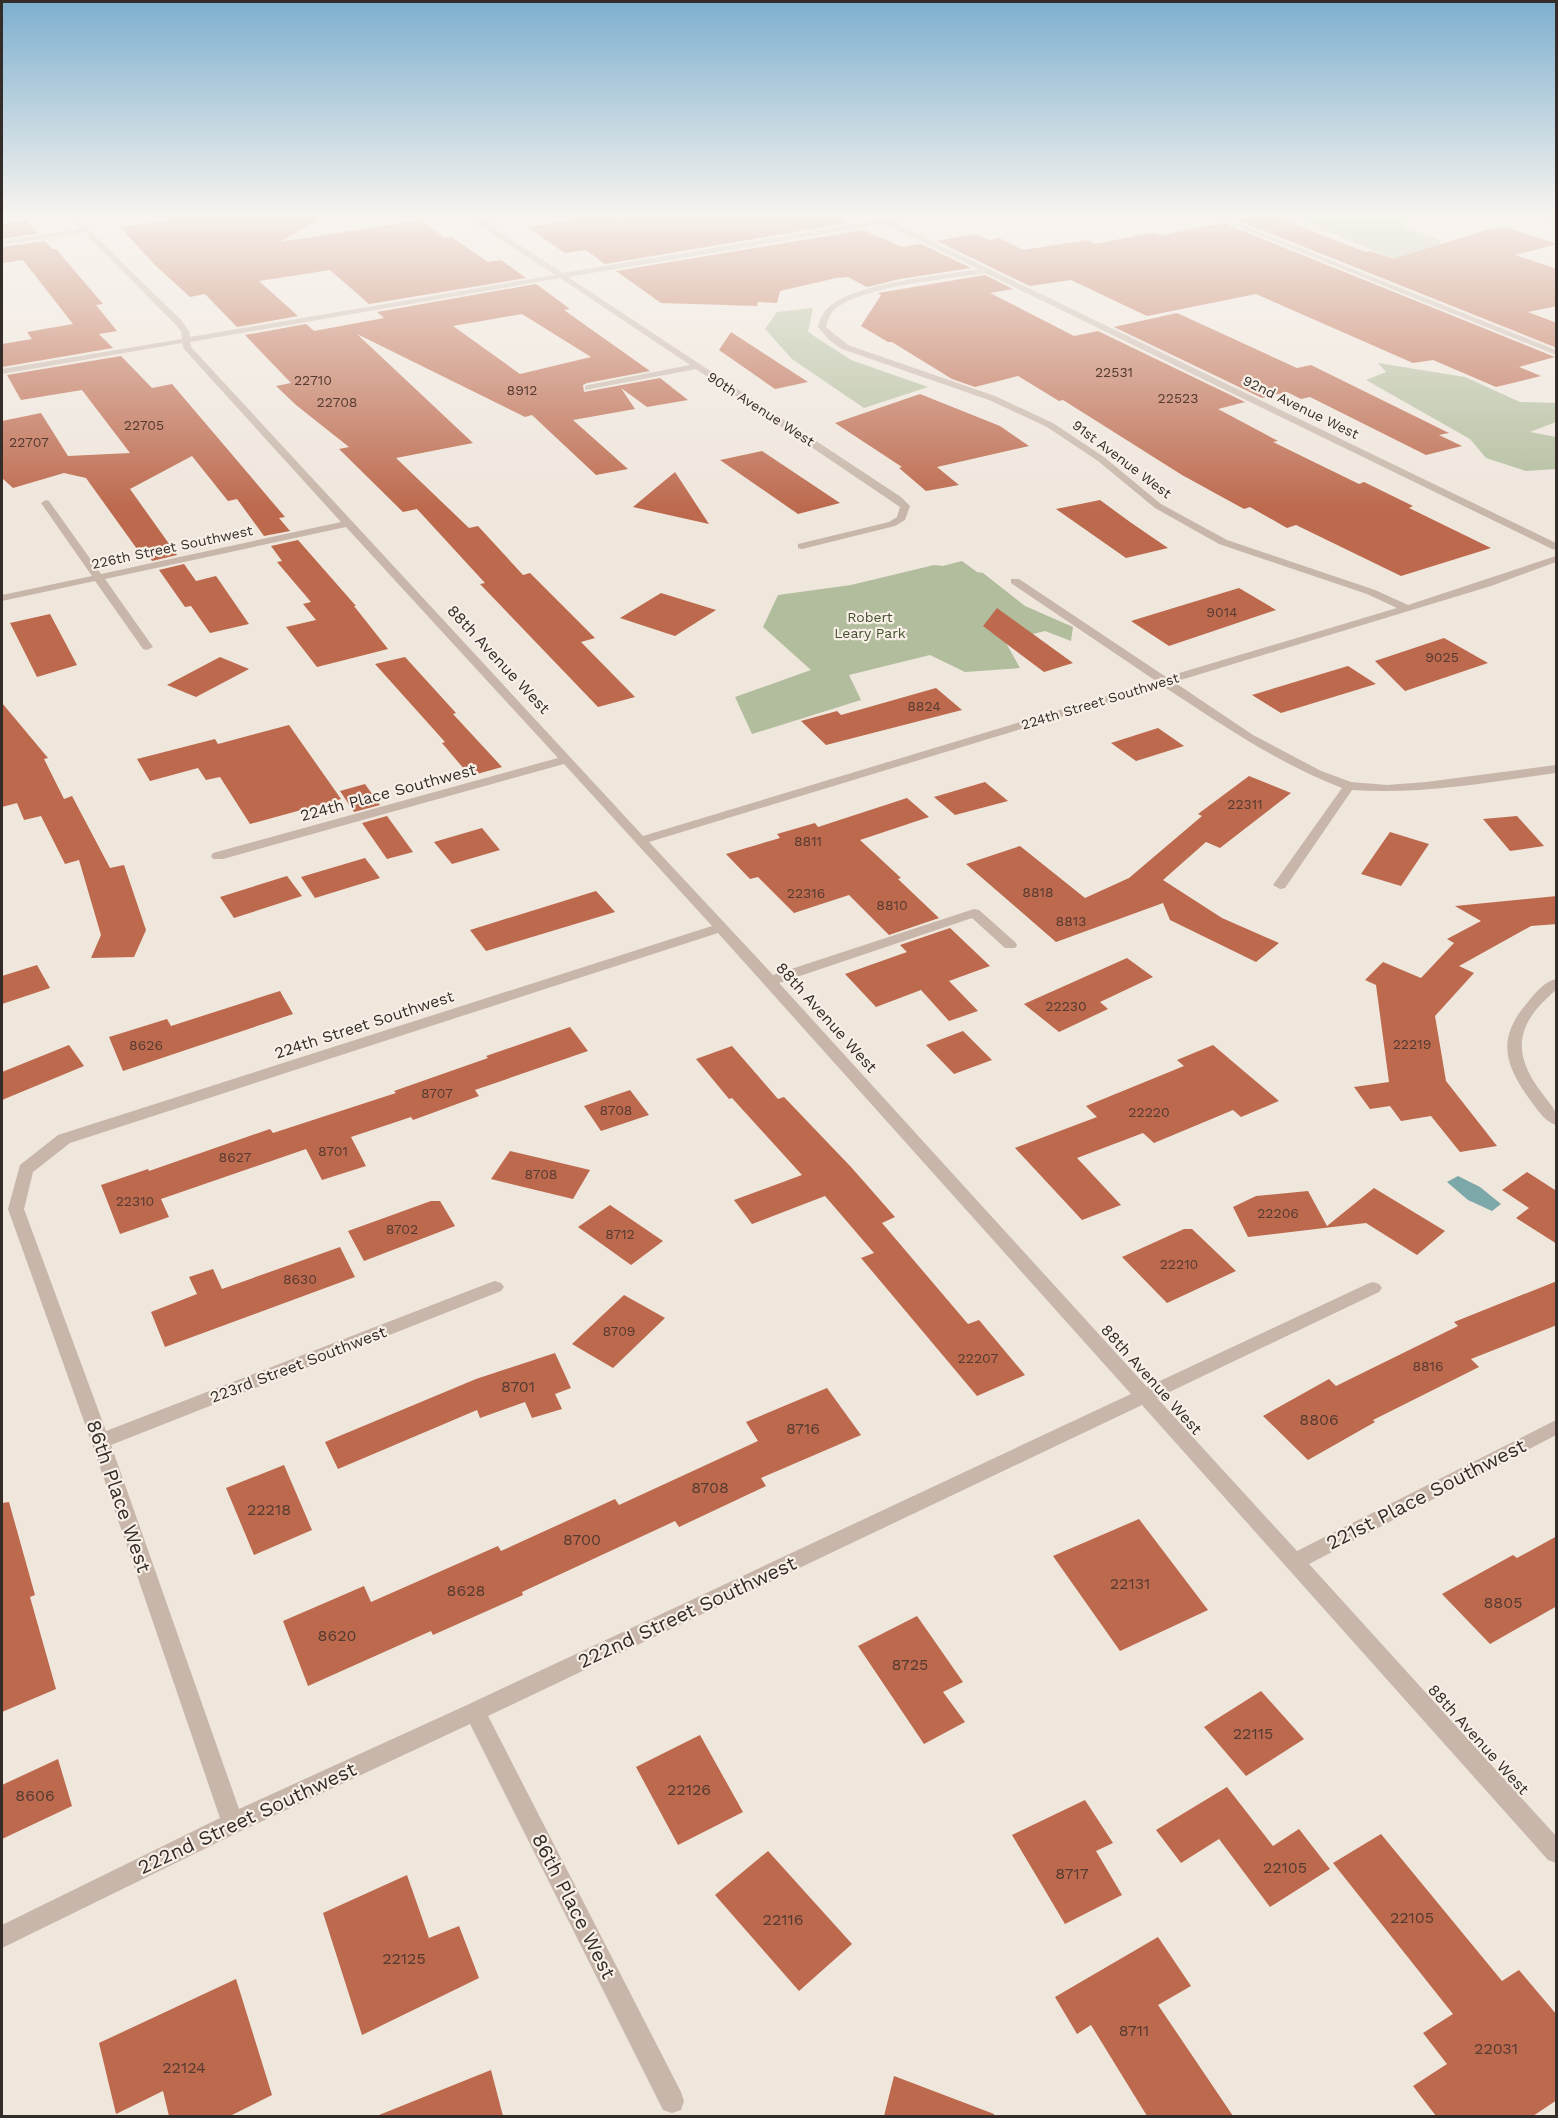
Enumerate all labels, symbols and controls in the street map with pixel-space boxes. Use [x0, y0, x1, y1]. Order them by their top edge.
house number: 22531 [1095, 364, 1133, 380]
street label: 90th Avenue West [704, 368, 818, 450]
house number: 22710 [294, 372, 332, 388]
street label: 92nd Avenue West [1241, 372, 1362, 442]
house number: 8912 [507, 382, 537, 398]
house number: 22523 [1158, 390, 1198, 406]
house number: 22708 [317, 394, 357, 410]
house number: 22705 [124, 417, 164, 433]
street label: 91st Avenue West [1069, 417, 1175, 502]
house number: 22707 [9, 434, 49, 450]
street label: 226th Street Southwest [90, 522, 254, 572]
street label: 88th Avenue West [443, 601, 554, 718]
house number: 9014 [1206, 604, 1238, 620]
park label: Robert Leary Park [834, 609, 906, 641]
house number: 9025 [1425, 649, 1459, 665]
street label: 224th Street Southwest [1019, 669, 1181, 733]
house number: 8824 [907, 698, 941, 714]
street label: 224th Place Southwest [298, 760, 478, 825]
house number: 22311 [1227, 796, 1263, 812]
house number: 8811 [794, 833, 822, 849]
house number: 8818 [1022, 884, 1054, 900]
house number: 22316 [787, 885, 825, 901]
house number: 8810 [876, 897, 908, 913]
house number: 8813 [1056, 913, 1086, 929]
street label: 88th Avenue West [772, 958, 881, 1077]
street label: 224th Street Southwest [272, 986, 456, 1062]
house number: 22230 [1045, 998, 1087, 1014]
house number: 22219 [1393, 1036, 1431, 1052]
house number: 8626 [129, 1037, 163, 1053]
house number: 8707 [421, 1085, 453, 1101]
house number: 8708 [600, 1102, 632, 1118]
house number: 22220 [1128, 1104, 1170, 1120]
house number: 8701 [318, 1143, 348, 1159]
house number: 8627 [219, 1149, 252, 1165]
house number: 8708 [525, 1166, 557, 1182]
house number: 22310 [116, 1193, 154, 1209]
house number: 22206 [1257, 1205, 1299, 1221]
house number: 8702 [386, 1221, 418, 1237]
house number: 8712 [605, 1226, 635, 1242]
house number: 22210 [1160, 1256, 1198, 1272]
house number: 8630 [283, 1271, 317, 1287]
street label: 88th Avenue West [1097, 1320, 1206, 1439]
street label: 223rd Street Southwest [207, 1322, 389, 1407]
house number: 8709 [603, 1323, 635, 1339]
house number: 22207 [958, 1350, 999, 1366]
house number: 8816 [1412, 1358, 1444, 1374]
house number: 8701 [501, 1377, 535, 1396]
house number: 8806 [1299, 1410, 1339, 1429]
street label: 86th Place West [82, 1417, 157, 1576]
house number: 8716 [786, 1419, 820, 1438]
street label: 221st Place Southwest [1322, 1433, 1530, 1555]
house number: 8708 [691, 1478, 729, 1497]
house number: 22218 [247, 1500, 291, 1519]
house number: 8700 [563, 1530, 601, 1549]
street label: 222nd Street Southwest [574, 1550, 801, 1673]
house number: 22131 [1110, 1574, 1150, 1593]
house number: 8628 [447, 1581, 485, 1600]
house number: 8805 [1484, 1593, 1522, 1612]
house number: 8620 [318, 1626, 356, 1645]
house number: 8725 [892, 1655, 928, 1674]
street label: 88th Avenue West [1424, 1680, 1533, 1799]
house number: 22115 [1233, 1724, 1273, 1743]
street label: 222nd Street Southwest [134, 1756, 361, 1879]
house number: 22126 [667, 1780, 711, 1799]
house number: 8606 [15, 1786, 55, 1805]
street label: 86th Place West [527, 1829, 621, 1983]
house number: 22105 [1263, 1858, 1307, 1877]
house number: 8717 [1055, 1864, 1089, 1883]
house number: 22105 [1390, 1908, 1434, 1927]
house number: 22116 [763, 1910, 803, 1929]
house number: 22125 [382, 1949, 426, 1968]
house number: 8711 [1119, 2021, 1149, 2040]
house number: 22031 [1474, 2039, 1518, 2058]
house number: 22124 [162, 2058, 206, 2077]

